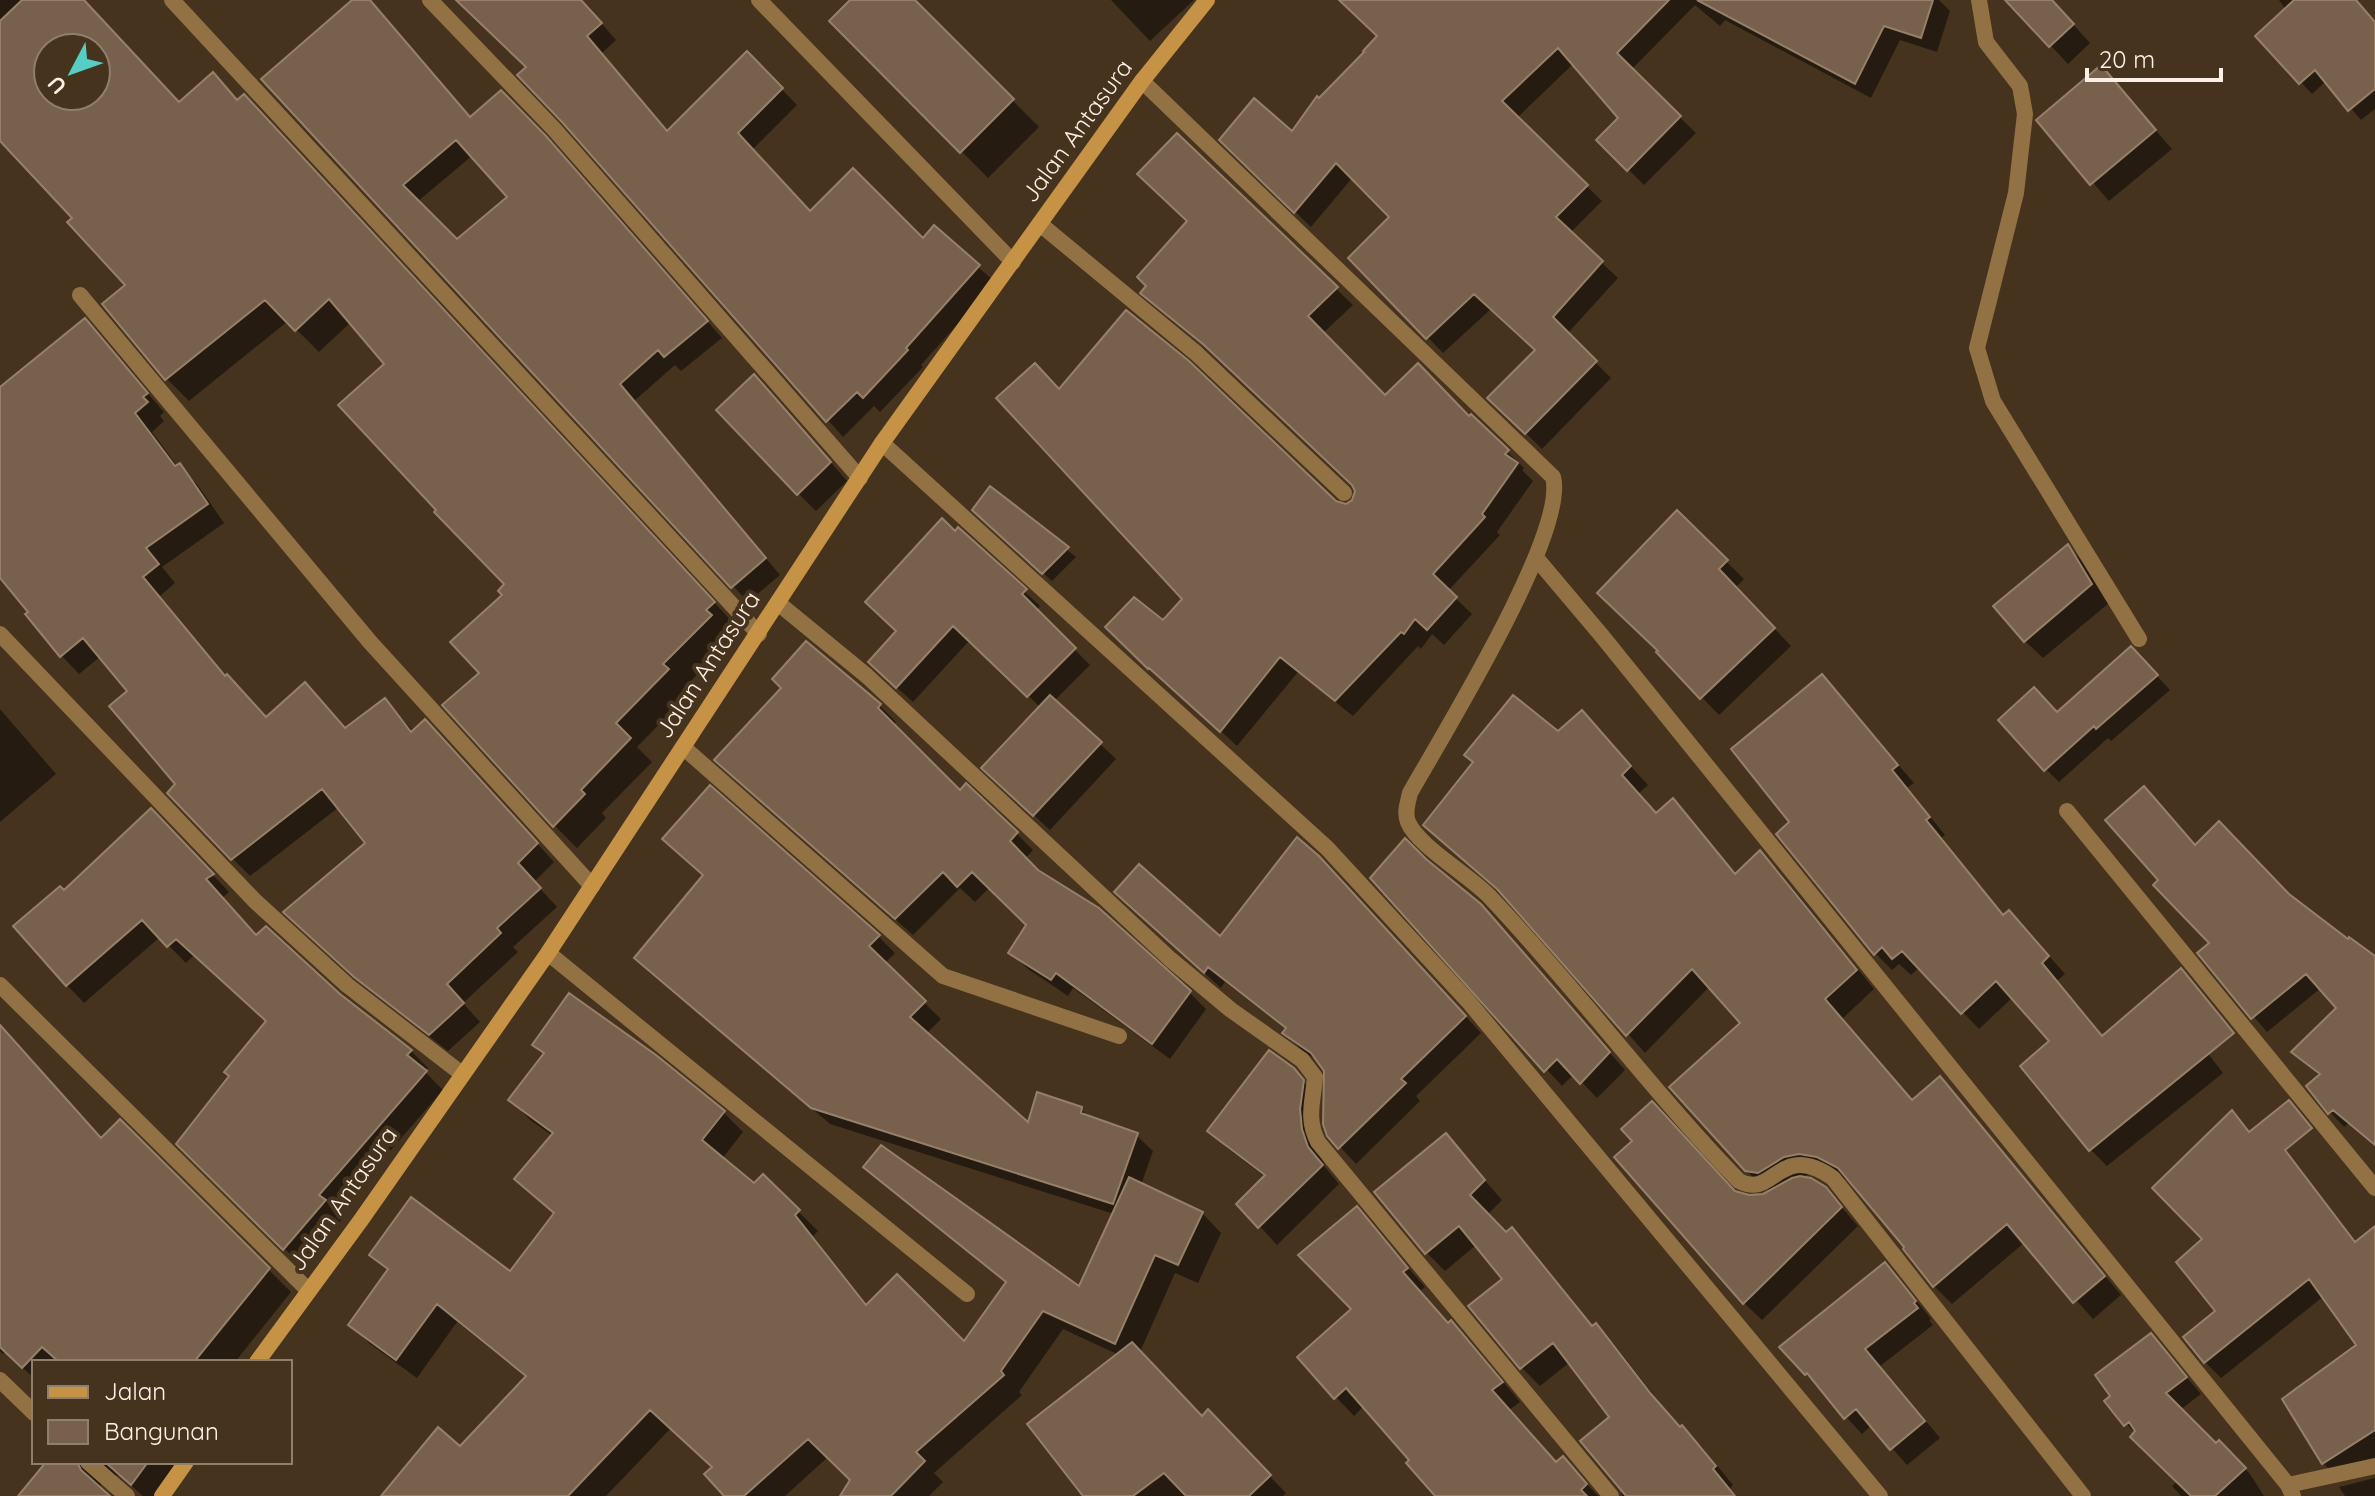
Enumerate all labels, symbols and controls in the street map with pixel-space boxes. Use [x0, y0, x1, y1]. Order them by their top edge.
north arrow [32, 32, 112, 112]
scale bar [2087, 32, 2221, 82]
text: 20 m [2099, 44, 2155, 74]
street label: Jalan Antasura [1014, 53, 1138, 208]
text: U [41, 70, 73, 100]
street label: Jalan Antasura [648, 585, 766, 744]
street label: Jalan Antasura [281, 1121, 403, 1276]
legend [32, 1360, 292, 1464]
text: Jalan [104, 1376, 166, 1406]
text: Bangunan [104, 1416, 219, 1446]

